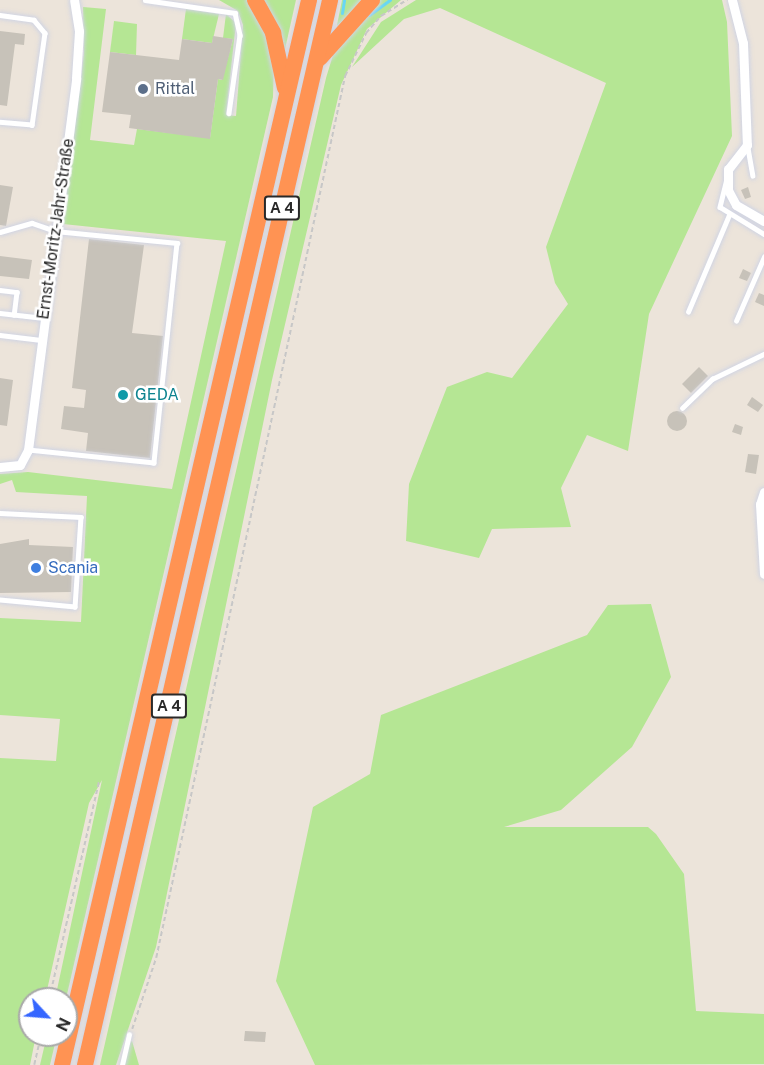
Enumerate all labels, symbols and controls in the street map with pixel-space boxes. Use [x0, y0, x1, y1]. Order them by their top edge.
place label: Rittal [155, 79, 195, 99]
marker: Rittal [136, 82, 150, 96]
street label: Ernst-Moritz-Jahr-Straße [34, 137, 78, 321]
road number: A 4 [262, 196, 302, 220]
place label: GEDA [135, 385, 179, 405]
marker: GEDA [116, 388, 130, 402]
place label: Scania [48, 558, 98, 578]
marker: Scania [29, 561, 43, 575]
road number: A 4 [150, 694, 188, 718]
north arrow [18, 987, 78, 1047]
text: N [52, 1014, 74, 1034]

